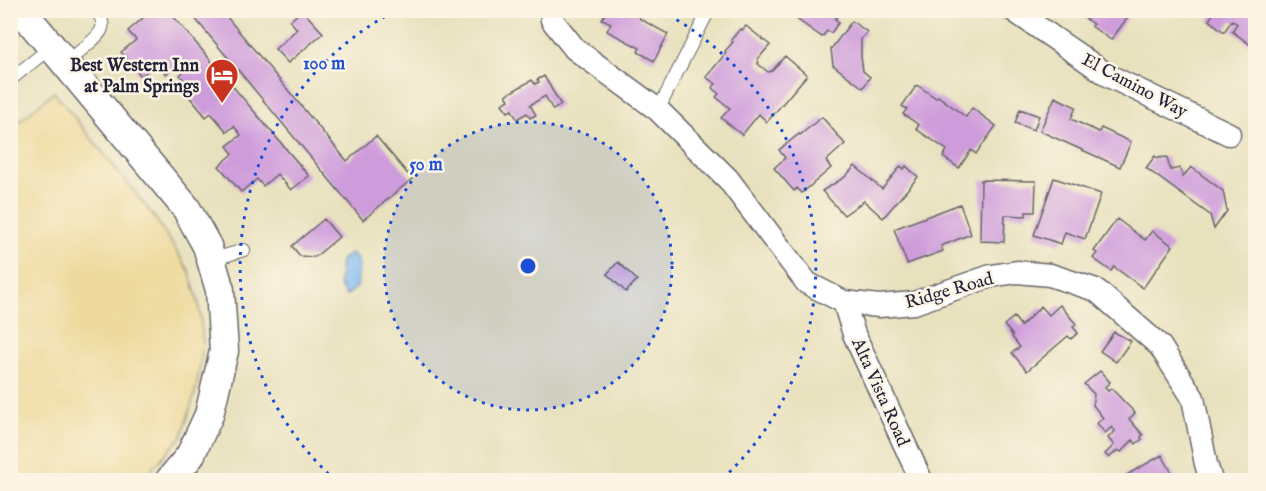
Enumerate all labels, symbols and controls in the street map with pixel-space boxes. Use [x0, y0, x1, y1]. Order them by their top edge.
street label: El Camino Way [1077, 49, 1191, 124]
text: 100 m [303, 53, 345, 76]
place label: Best Western Inn at Palm Springs [70, 55, 200, 99]
hotel icon: Best Western Inn at Palm Springs [204, 57, 240, 104]
text: 50 m [409, 154, 443, 177]
centre of rings [518, 256, 538, 276]
street label: Ridge Road [903, 268, 996, 315]
street label: Alta Vista Road [845, 334, 914, 451]

